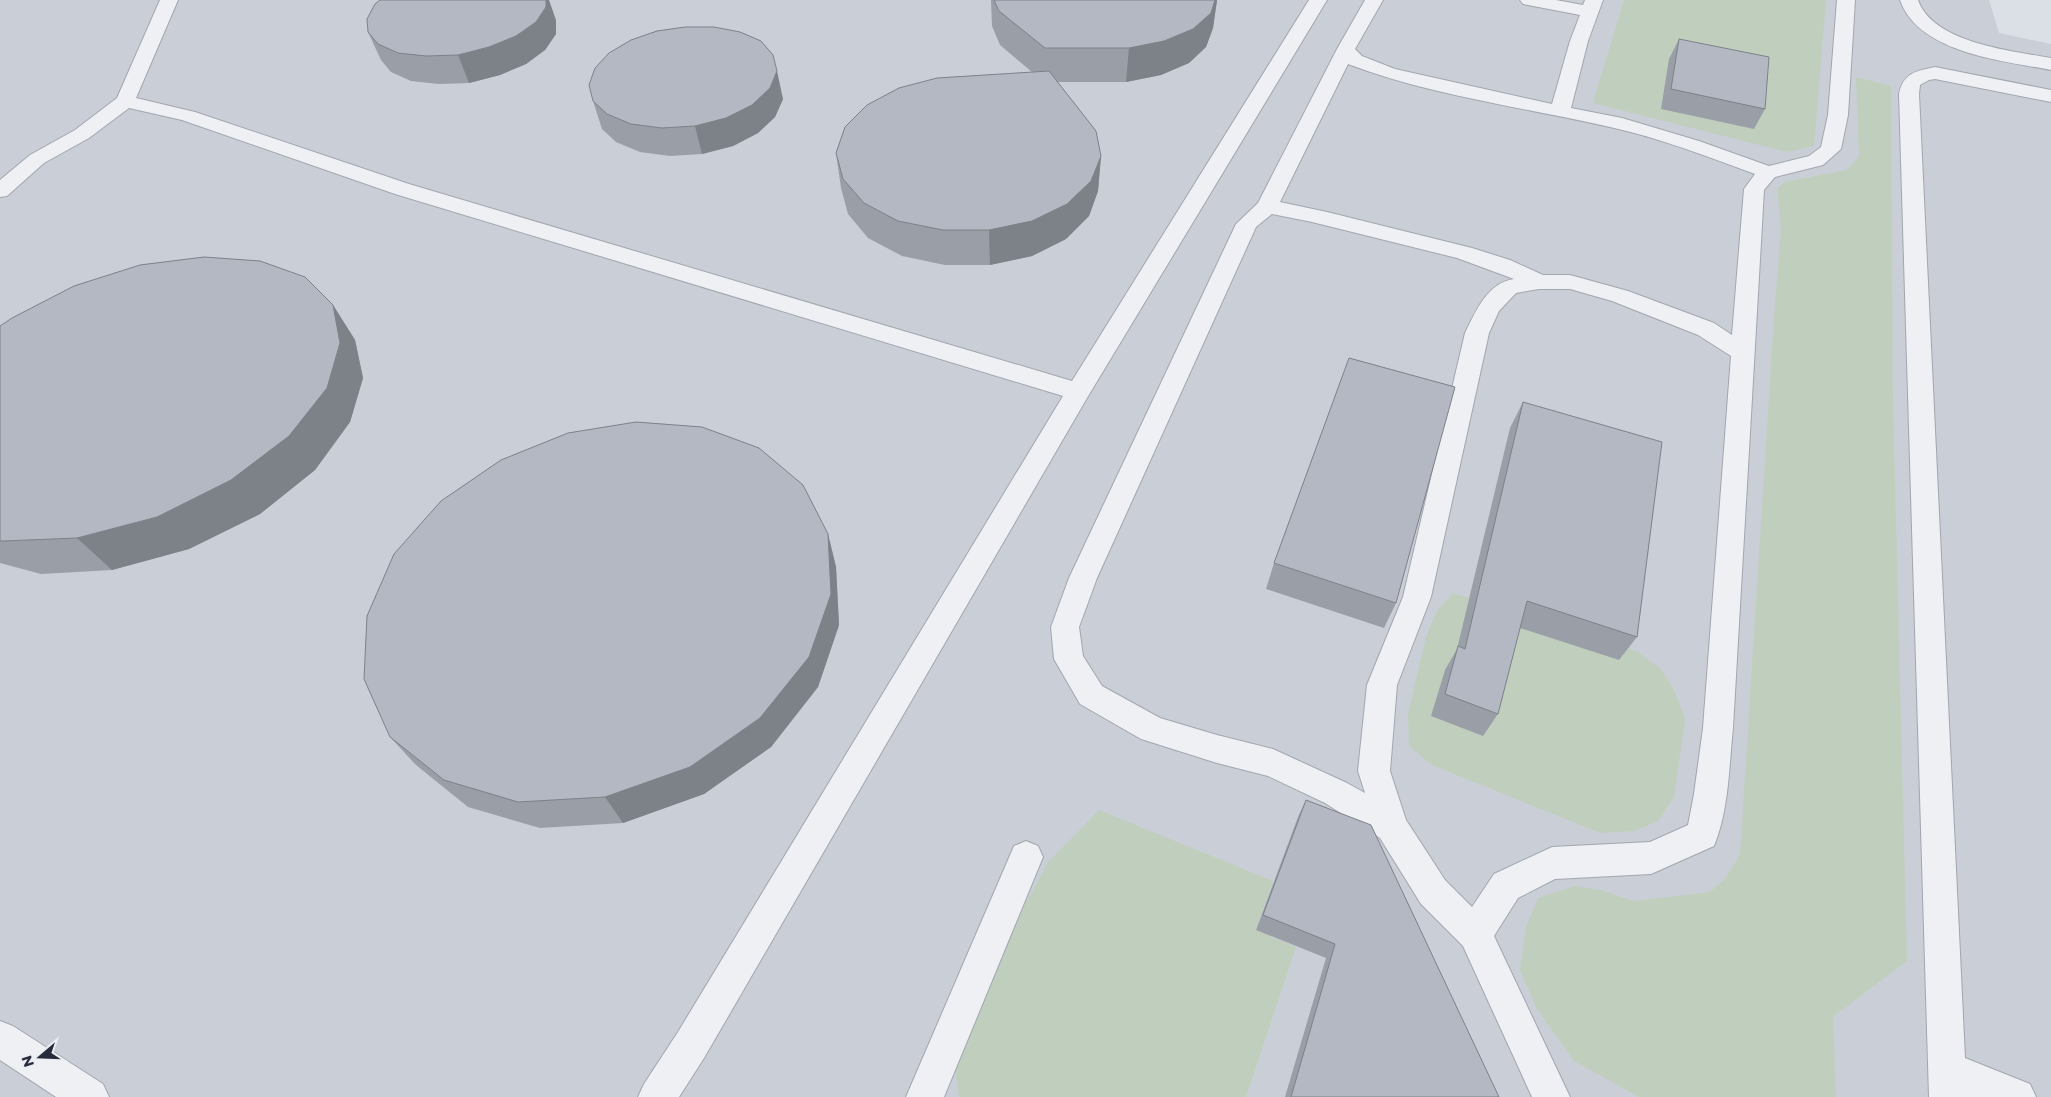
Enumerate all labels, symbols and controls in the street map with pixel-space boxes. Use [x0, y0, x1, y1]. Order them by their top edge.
north arrow [15, 1032, 65, 1082]
text: N [17, 1053, 38, 1070]

